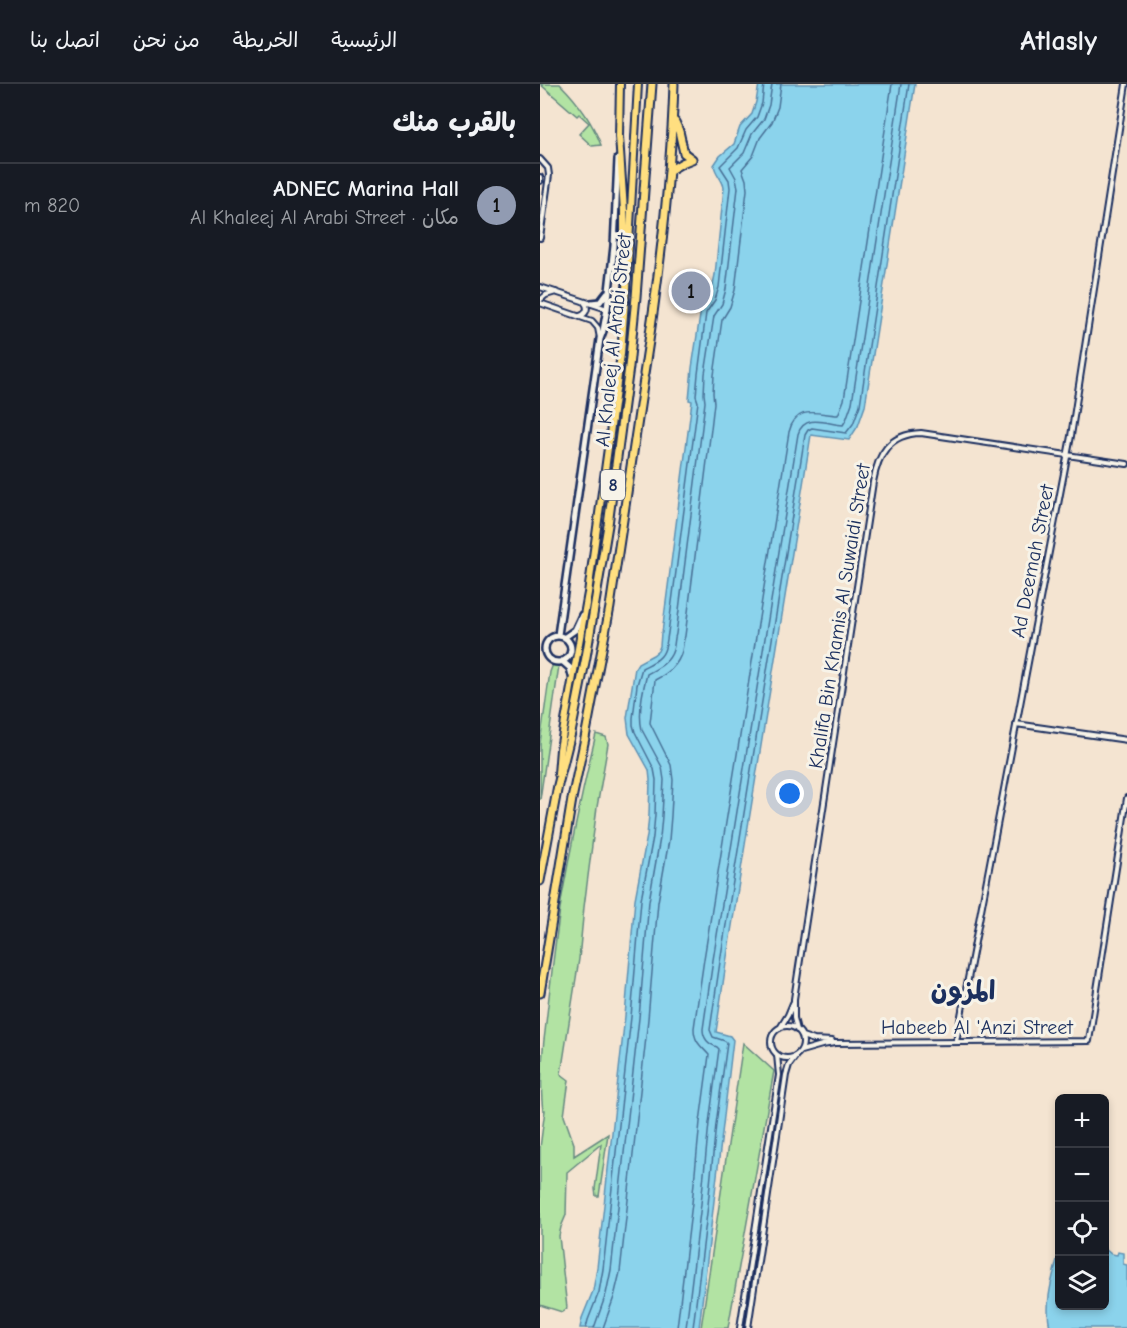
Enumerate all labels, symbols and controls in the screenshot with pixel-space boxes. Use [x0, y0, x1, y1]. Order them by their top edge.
text: Atlasly [1020, 25, 1097, 57]
text: اتصل بنا [30, 28, 100, 52]
text: من نحن [133, 28, 200, 52]
text: الخريطة [233, 28, 298, 52]
text: الرئيسية [331, 28, 397, 52]
text: بالقرب منك [393, 108, 516, 138]
text: ADNEC Marina Hall [273, 176, 459, 202]
text: 820 m [24, 194, 80, 217]
text: 1 [493, 194, 500, 217]
text: مكان · Al Khaleej Al Arabi Street [190, 206, 459, 229]
street label: Al Khaleej Al Arabi Street [591, 231, 636, 448]
pin: 1 [672, 268, 710, 314]
street label: Khalifa Bin Khamis Al Suwaidi Street [804, 461, 875, 770]
road number: 8 [601, 470, 625, 500]
street label: Ad Deemah Street [1006, 481, 1059, 640]
your location [775, 779, 804, 808]
district label: المزون [931, 976, 995, 1006]
street label: Habeeb Al 'Anzi Street [881, 1016, 1074, 1039]
map controls [1055, 1094, 1109, 1310]
button: + [1055, 1094, 1109, 1148]
button: − [1055, 1148, 1109, 1202]
button: locate [1055, 1202, 1109, 1256]
button: layers [1055, 1256, 1109, 1310]

